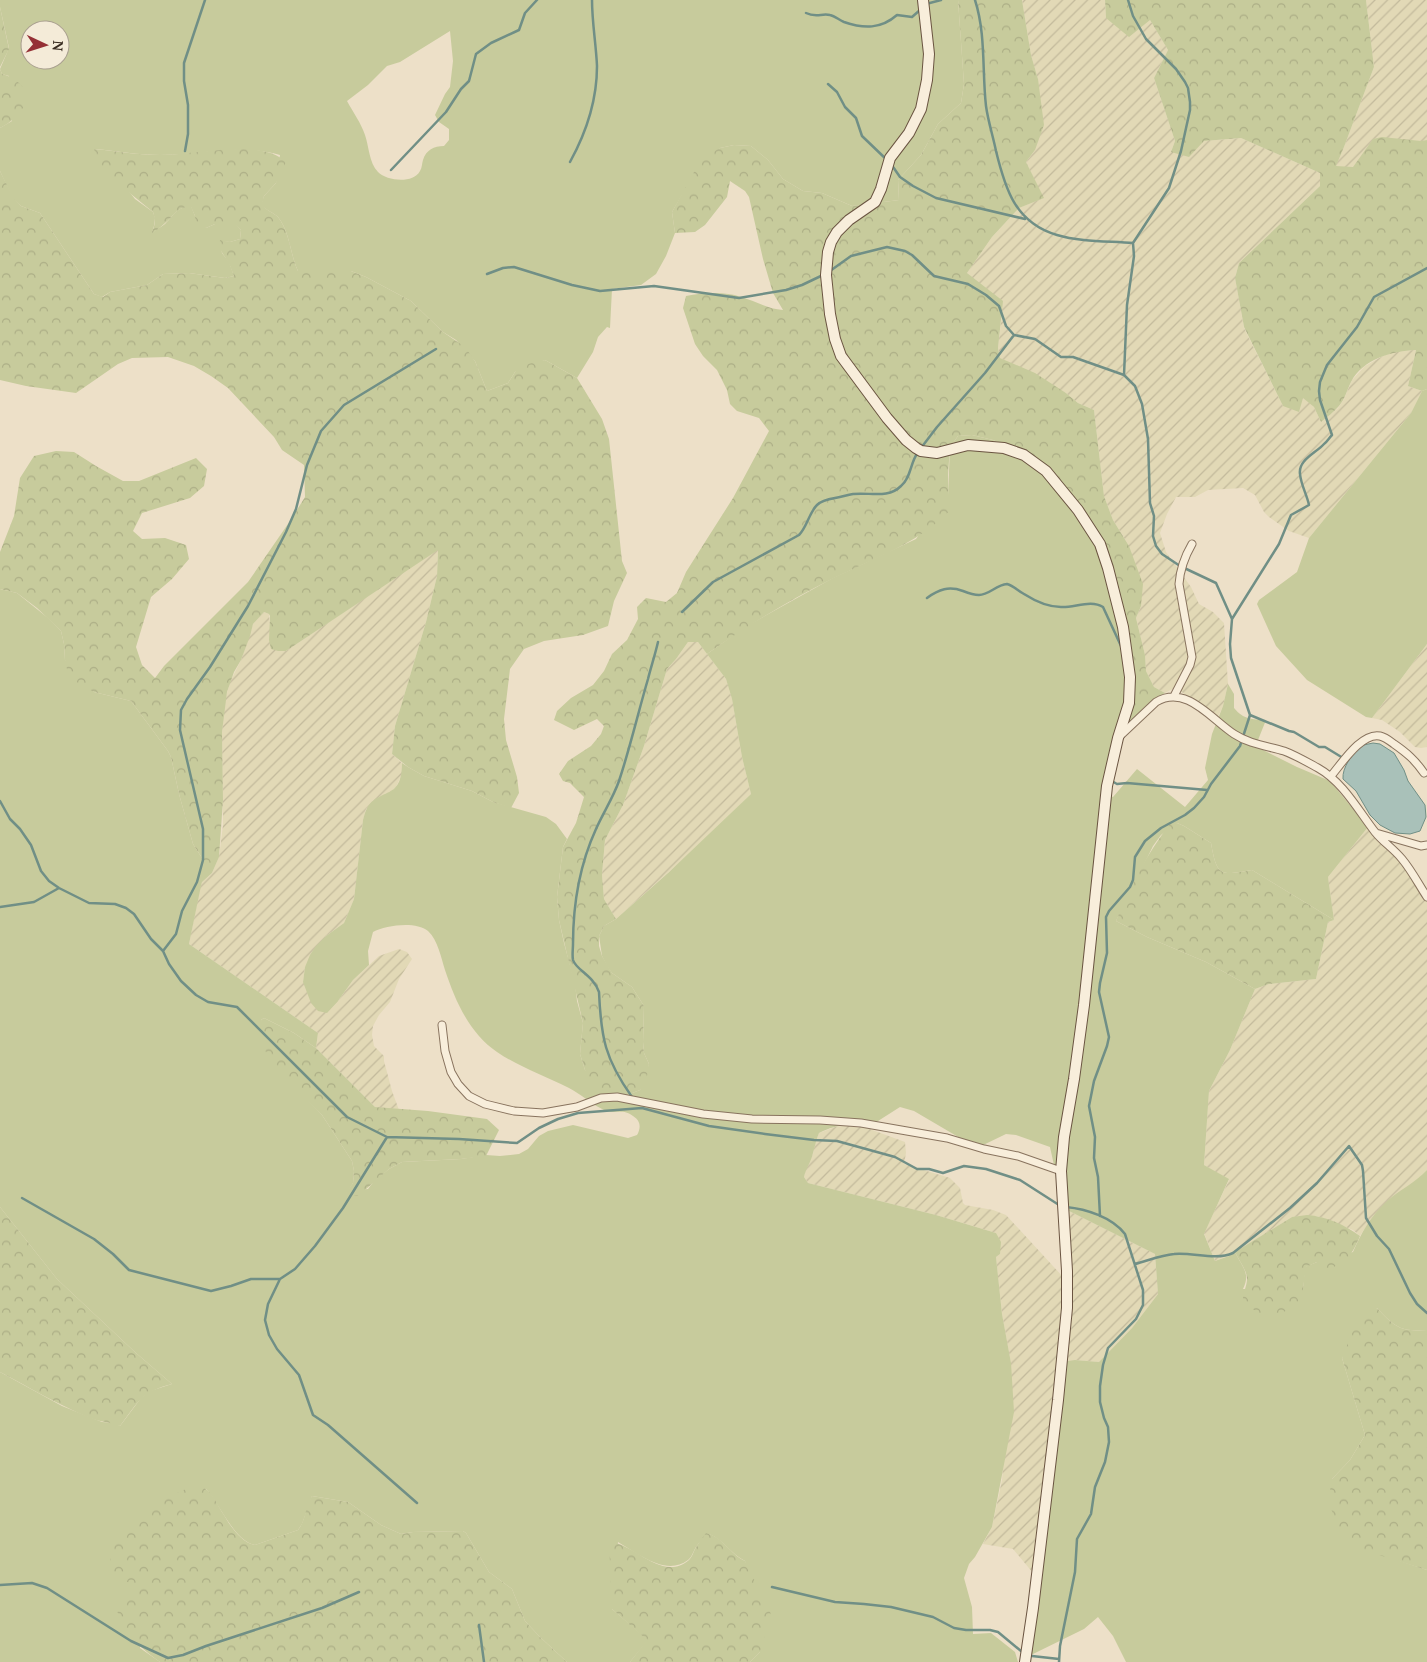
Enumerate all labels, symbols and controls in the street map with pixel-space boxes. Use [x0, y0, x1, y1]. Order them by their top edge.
north arrow [20, 20, 70, 70]
text: N [49, 40, 68, 52]

